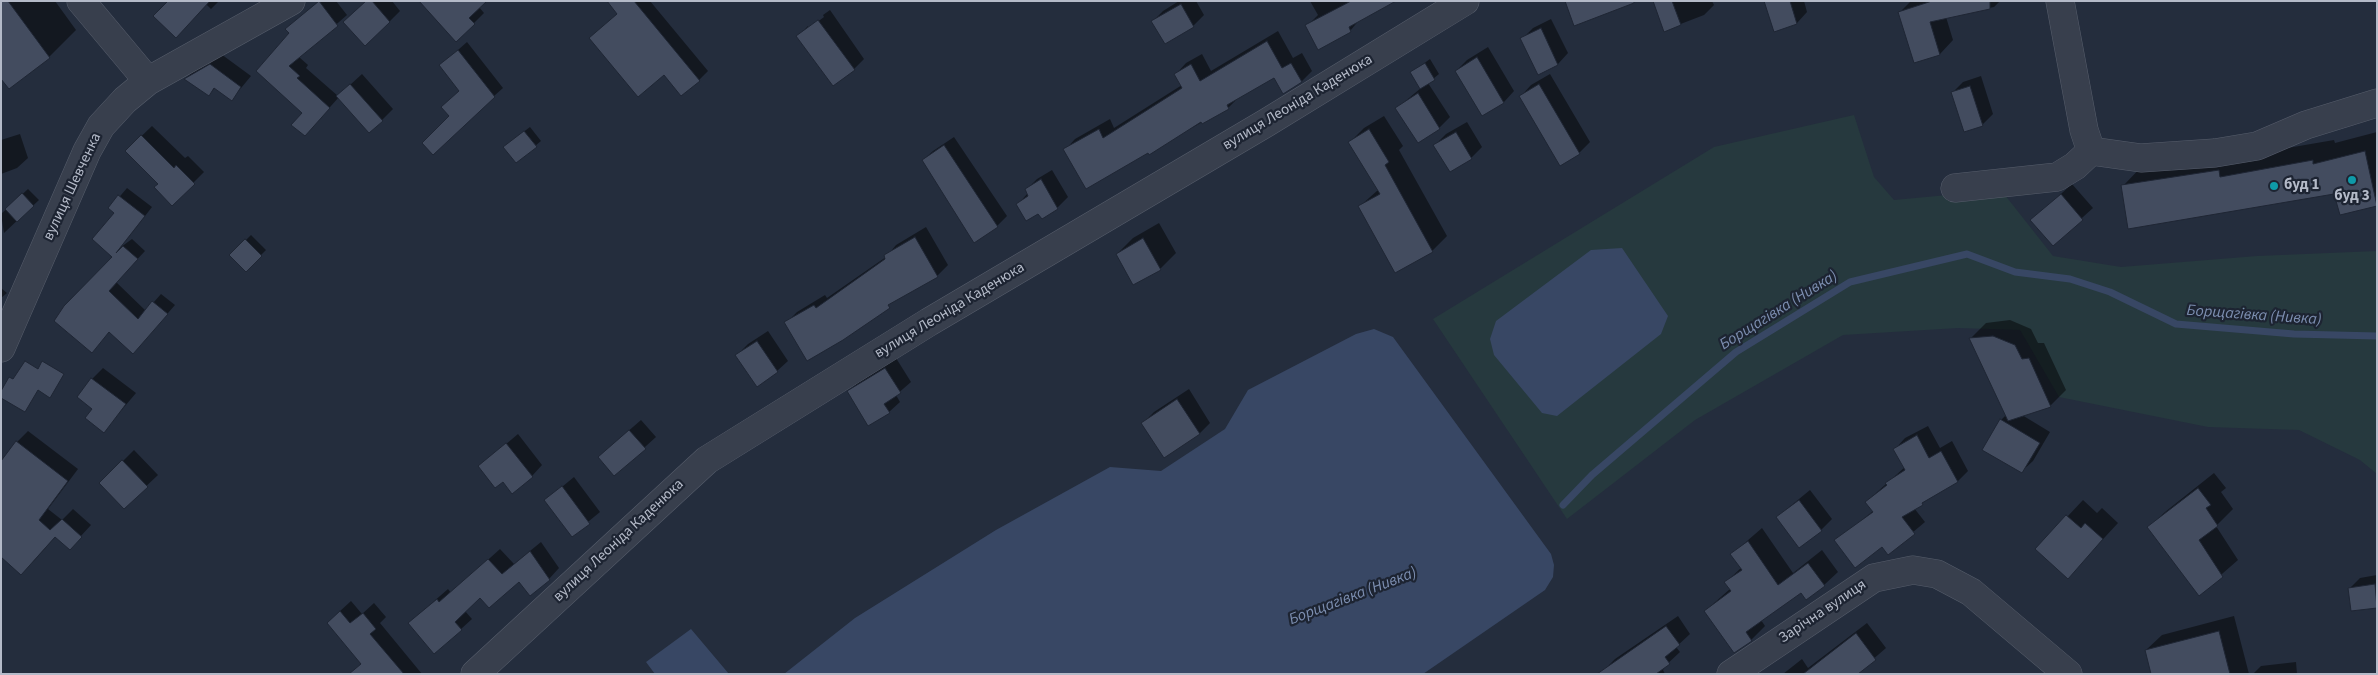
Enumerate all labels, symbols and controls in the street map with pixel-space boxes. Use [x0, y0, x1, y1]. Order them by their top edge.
street label: вулиця Леоніда Каденюка [1220, 51, 1376, 155]
street label: вулиця Шевченка [40, 130, 106, 244]
marker: буд 3 [2346, 174, 2358, 186]
place label: буд 1 [2284, 177, 2319, 195]
marker: буд 1 [2268, 180, 2280, 192]
place label: буд 3 [2334, 188, 2370, 206]
street label: вулиця Леоніда Каденюка [872, 259, 1028, 363]
water label: Борщагівка (Нивка) [1717, 267, 1841, 355]
water label: Борщагівка (Нивка) [2186, 302, 2322, 330]
street label: вулиця Леоніда Каденюка [550, 476, 688, 606]
water label: Борщагівка (Нивка) [1286, 564, 1420, 630]
street label: Зарічна вулиця [1776, 576, 1870, 648]

